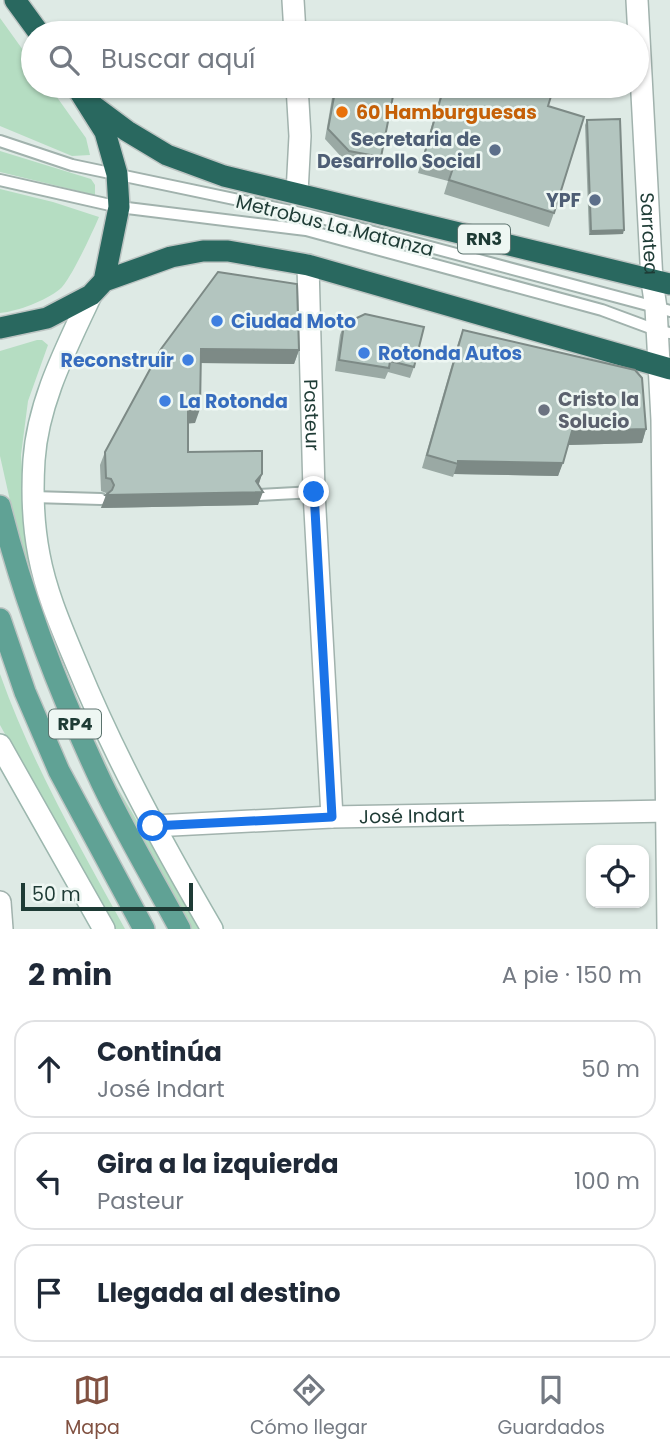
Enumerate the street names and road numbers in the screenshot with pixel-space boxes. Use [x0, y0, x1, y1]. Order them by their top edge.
street label: Metrobus La Matanza [233, 188, 437, 263]
street label: Sarratea [633, 192, 665, 276]
road number: RN3 [458, 225, 510, 254]
street label: Pasteur [297, 379, 326, 451]
road number: RP4 [49, 710, 101, 738]
street label: José Indart [359, 802, 465, 831]

